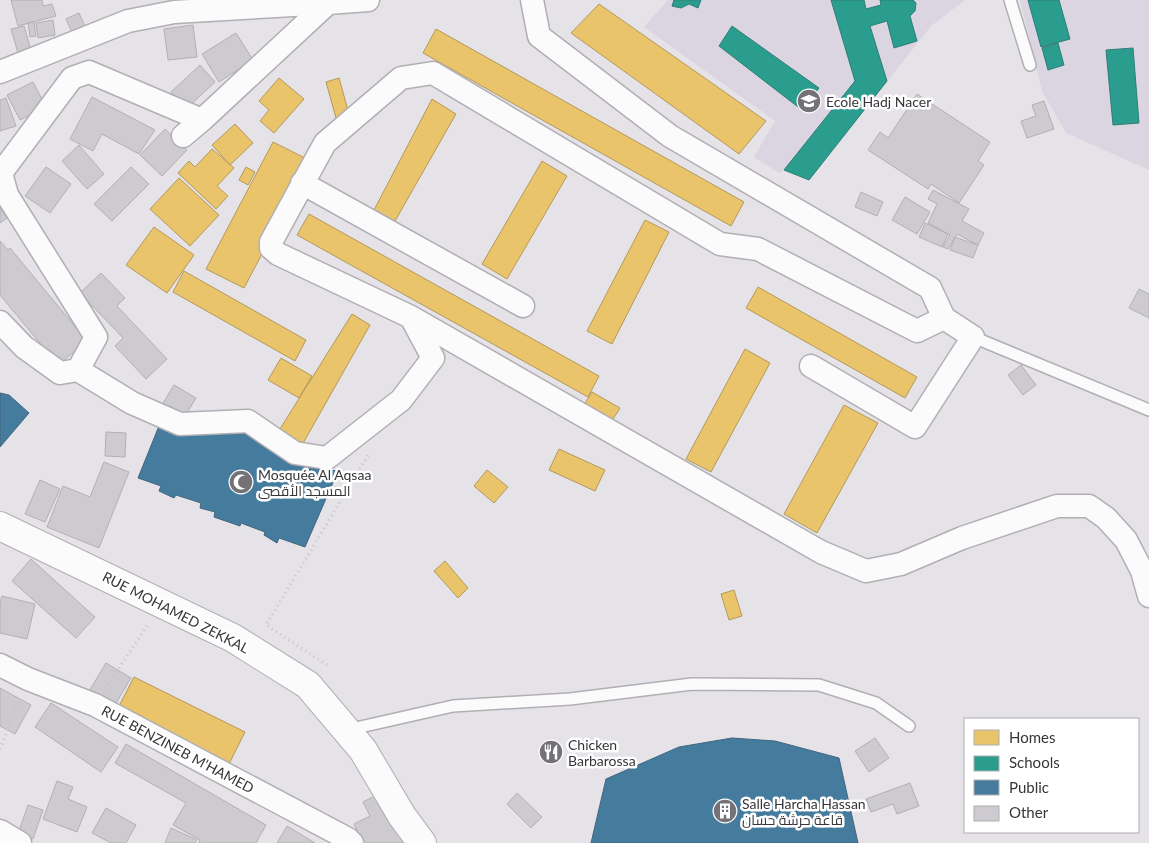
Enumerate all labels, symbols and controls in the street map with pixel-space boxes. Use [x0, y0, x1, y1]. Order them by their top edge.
school or university icon: Ecole Hadj Nacer [796, 88, 822, 114]
place label: Ecole Hadj Nacer [826, 93, 931, 110]
place label: Mosquée Al Aqsaa المسجد الأقصى [258, 466, 371, 499]
mosque icon: Mosquée Al Aqsaa المسجد الأقصى [228, 469, 254, 495]
street label: RUE MOHAMED ZEKKAL [100, 568, 252, 656]
street label: RUE BENZINEB M'HAMED [99, 702, 257, 796]
legend [964, 718, 1139, 833]
text: Homes [1009, 728, 1055, 746]
place label: Chicken Barbarossa [568, 736, 636, 769]
restaurant icon: Chicken Barbarossa [538, 739, 564, 765]
text: Schools [1009, 753, 1060, 771]
text: Public [1009, 778, 1049, 796]
place label: Salle Harcha Hassan قاعة حرشة حسان [742, 795, 866, 828]
building icon: Salle Harcha Hassan قاعة حرشة حسان [712, 798, 738, 824]
text: Other [1009, 803, 1049, 821]

